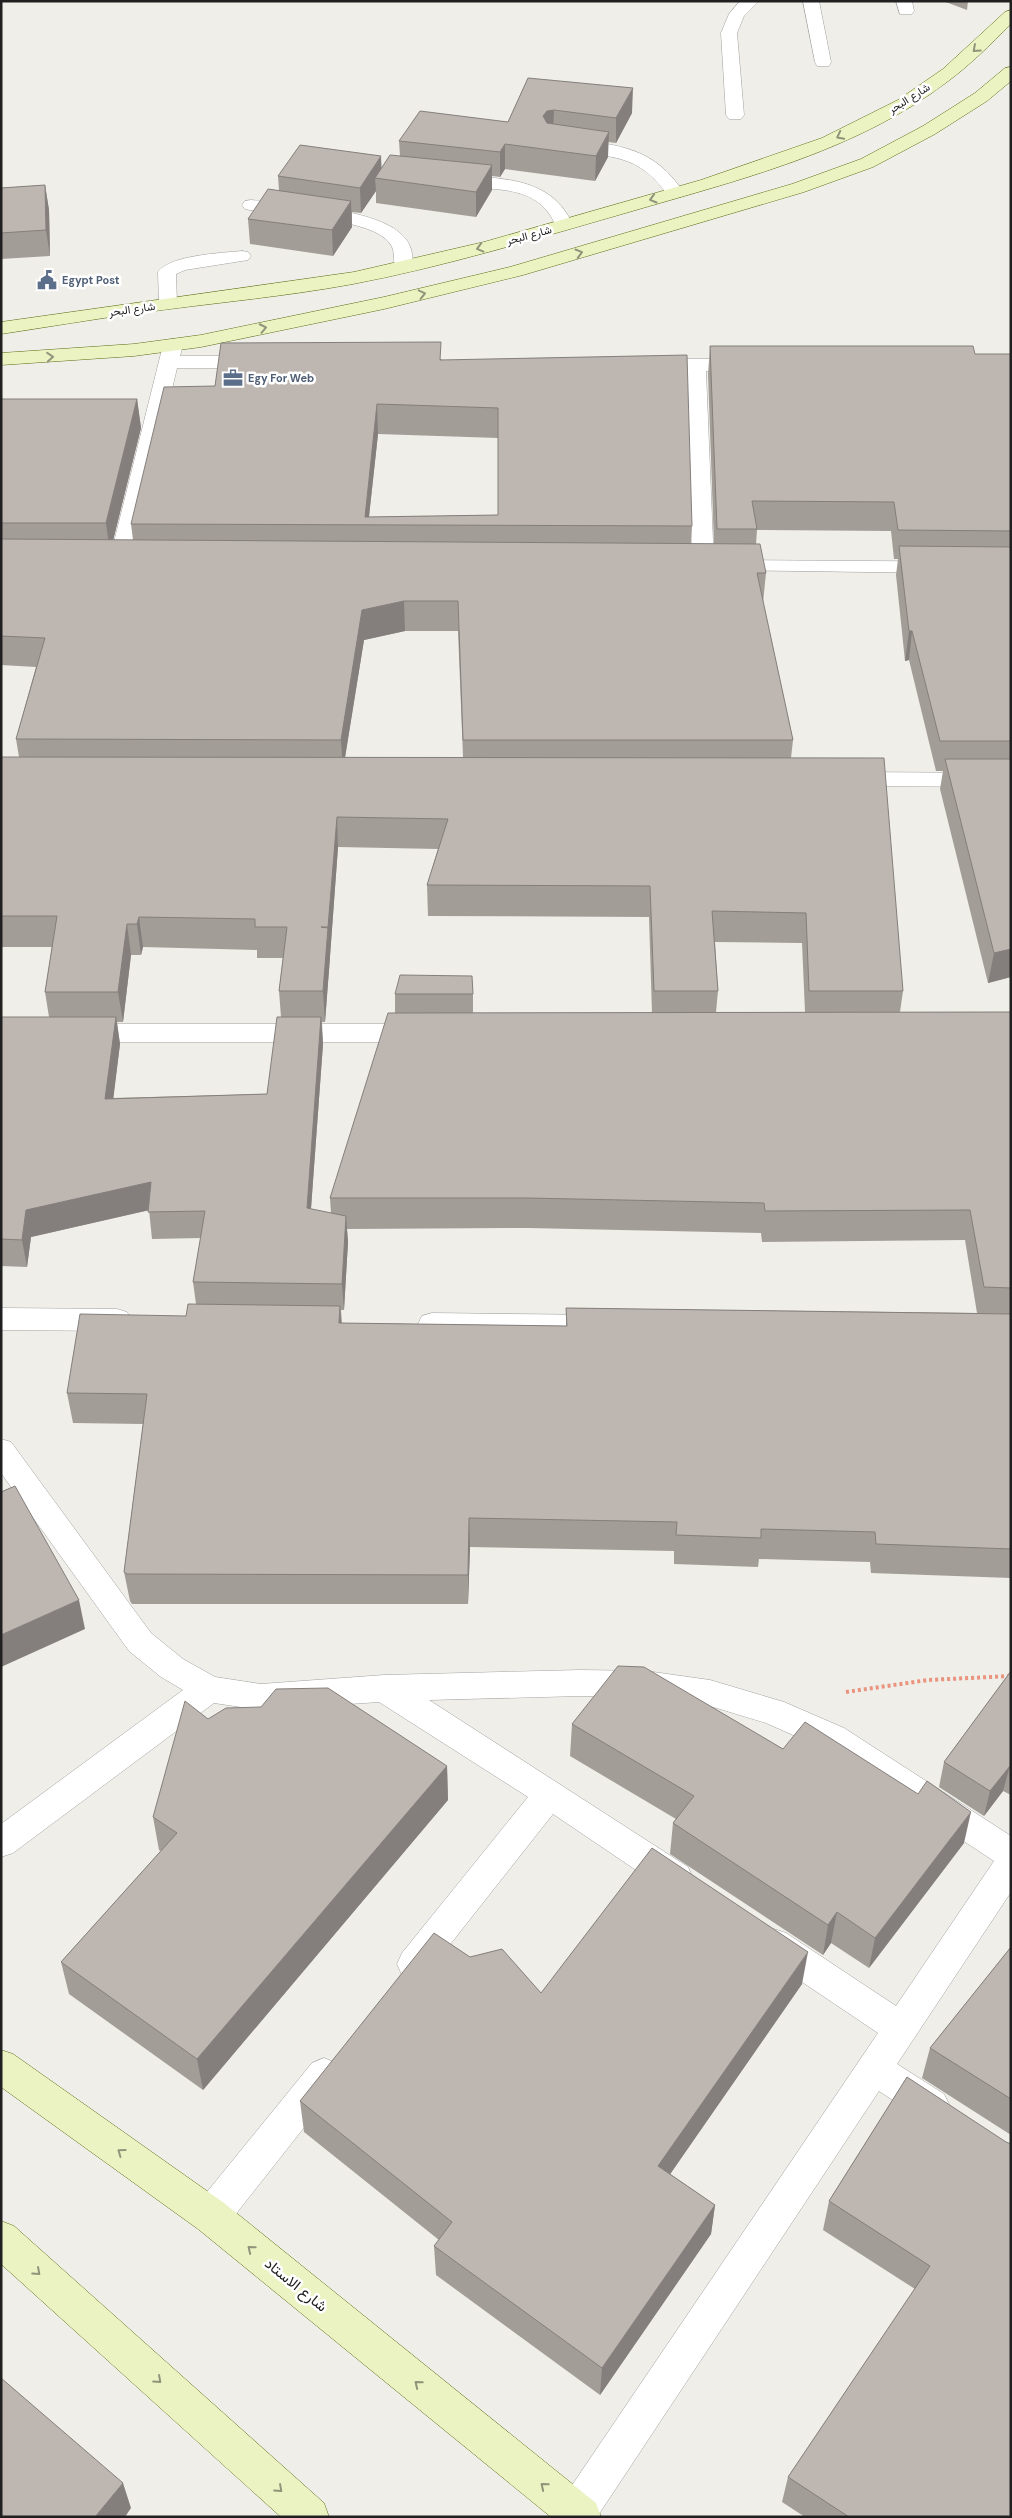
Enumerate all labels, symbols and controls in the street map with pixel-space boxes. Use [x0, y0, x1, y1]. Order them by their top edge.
one-way arrow [973, 43, 982, 52]
street label: شارع البحر [885, 80, 933, 118]
one-way arrow [836, 130, 845, 140]
one-way arrow [649, 194, 658, 204]
street label: شارع البحر [504, 222, 554, 249]
one-way arrow [475, 242, 484, 253]
one-way arrow [574, 248, 583, 259]
public building icon: Egypt Post [36, 269, 58, 291]
place label: Egypt Post [62, 273, 120, 287]
one-way arrow [417, 289, 426, 300]
street label: شارع البحر [107, 299, 156, 320]
one-way arrow [258, 323, 267, 334]
one-way arrow [46, 352, 54, 363]
office icon: Egy For Web [222, 367, 244, 389]
place label: Egy For Web [248, 371, 314, 385]
one-way arrow [118, 2149, 127, 2157]
one-way arrow [248, 2246, 257, 2254]
street label: شارع الاستاد [260, 2254, 332, 2317]
one-way arrow [32, 2266, 41, 2275]
one-way arrow [153, 2375, 162, 2384]
one-way arrow [415, 2381, 424, 2389]
one-way arrow [274, 2483, 283, 2492]
one-way arrow [541, 2483, 550, 2492]

